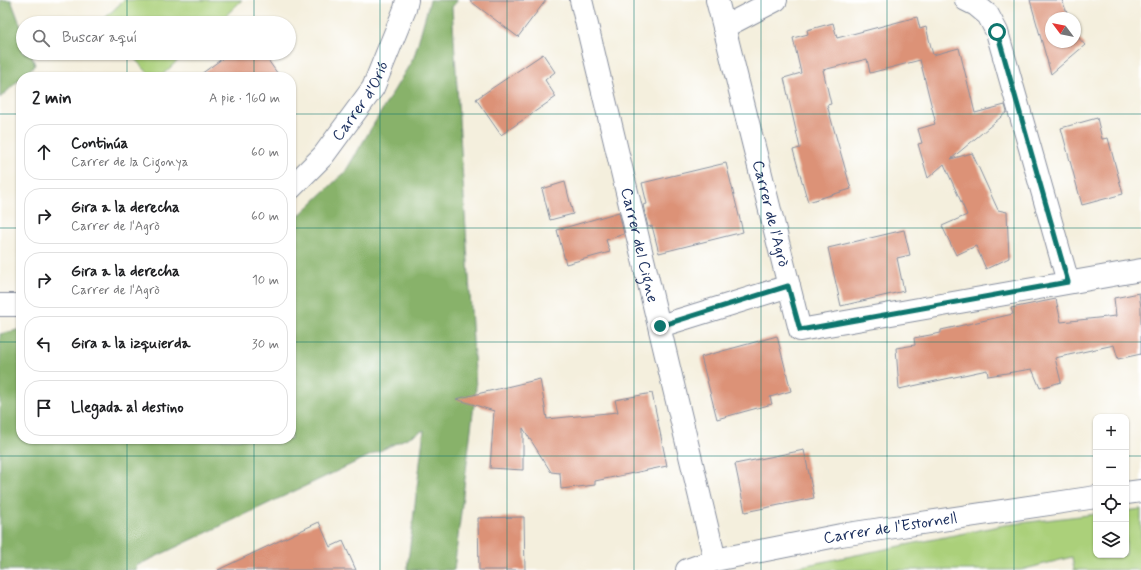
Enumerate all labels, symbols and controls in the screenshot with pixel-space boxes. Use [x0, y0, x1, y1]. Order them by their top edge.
north arrow [1045, 12, 1081, 48]
search box [16, 16, 296, 60]
route start [988, 23, 1006, 41]
icon: search [30, 27, 52, 49]
text: Buscar aquí [62, 28, 137, 48]
street label: Carrer d'Orió [327, 58, 393, 145]
text: 2 min [32, 87, 72, 109]
text: A pie · 160 m [209, 90, 280, 107]
text: Continúa [71, 134, 128, 154]
icon: ahead [33, 141, 55, 163]
text: 60 m [251, 144, 279, 161]
text: Carrer de la Cigonya [71, 154, 188, 171]
street label: Carrer de l'Agrò [747, 158, 794, 269]
street label: Carrer del Cigne [616, 186, 664, 305]
text: Gira a la derecha [71, 198, 180, 218]
icon: right [33, 205, 55, 227]
text: 60 m [251, 208, 279, 225]
text: Carrer de l'Agrò [71, 218, 160, 235]
text: Gira a la derecha [71, 262, 180, 282]
icon: right [33, 269, 55, 291]
text: 10 m [252, 272, 279, 289]
text: Carrer de l'Agrò [71, 282, 160, 299]
route end [651, 317, 669, 335]
icon: left [33, 333, 55, 355]
text: Gira a la izquierda [71, 334, 190, 354]
text: 30 m [252, 336, 279, 353]
icon: arrive [33, 397, 55, 419]
text: Llegada al destino [71, 398, 184, 418]
map controls [1093, 414, 1129, 558]
button: + [1093, 414, 1129, 450]
button: − [1093, 450, 1129, 486]
button: locate [1093, 486, 1129, 522]
street label: Carrer de l'Estornell [822, 507, 959, 549]
button: layers [1093, 522, 1129, 558]

